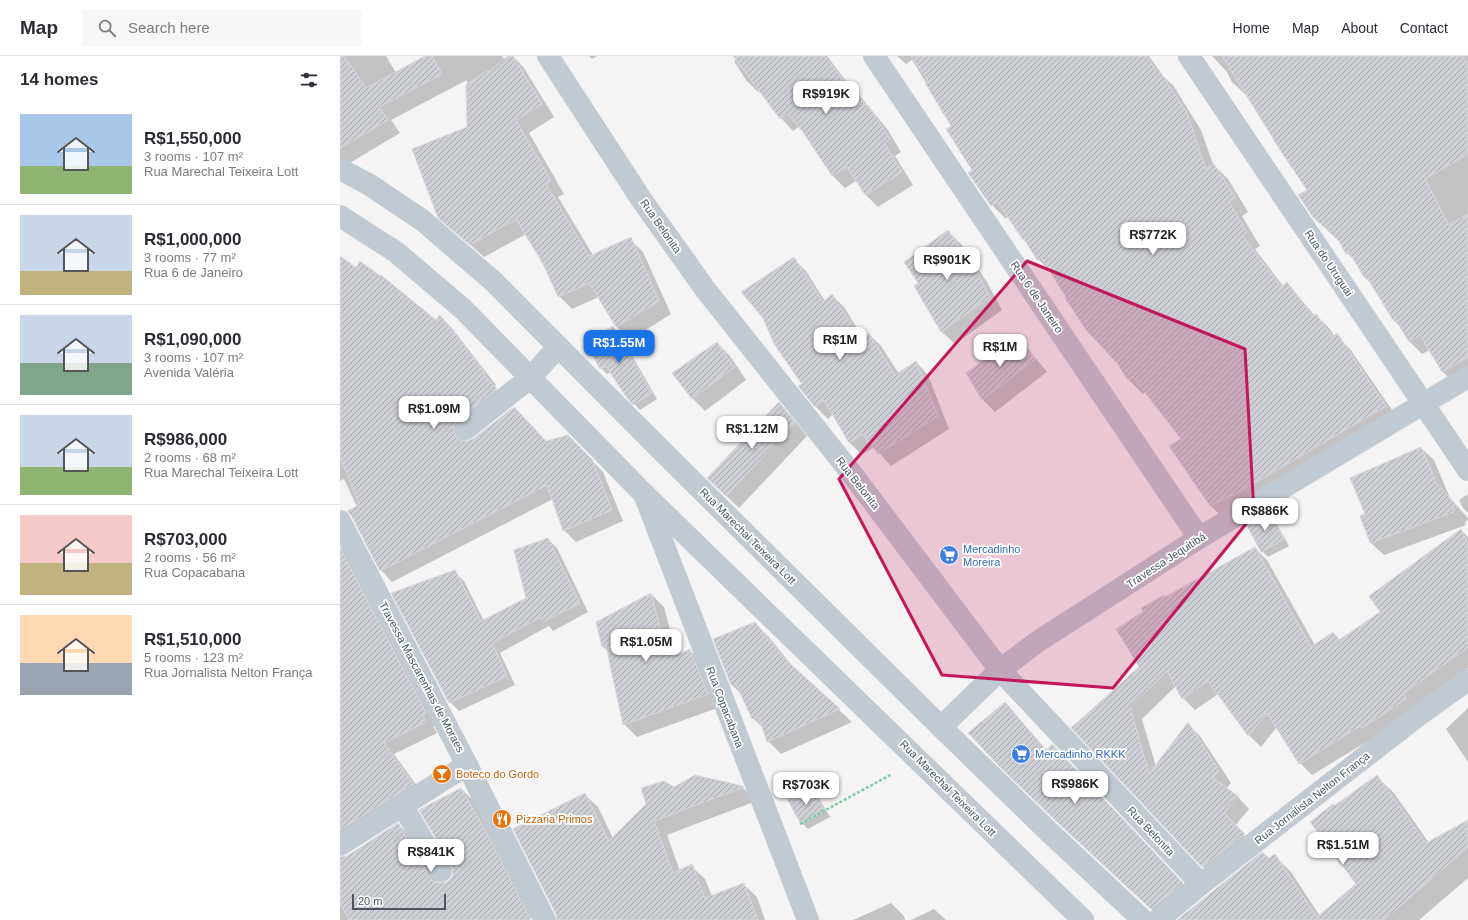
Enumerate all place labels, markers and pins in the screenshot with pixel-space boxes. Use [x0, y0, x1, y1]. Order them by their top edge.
pin: R$919K [793, 81, 859, 115]
pin: R$772K [1120, 222, 1186, 256]
pin: R$901K [914, 247, 980, 281]
pin: R$1M [816, 327, 864, 361]
pin: R$1.55M [582, 330, 656, 364]
pin: R$1M [976, 334, 1024, 368]
pin: R$1.09M [397, 396, 471, 430]
pin: R$1.12M [715, 416, 789, 450]
pin: R$886K [1232, 498, 1298, 532]
place label: Mercadinho Moreira [963, 543, 1020, 568]
supermarket icon: Mercadinho Moreira [938, 544, 960, 566]
pin: R$1.05M [609, 629, 683, 663]
supermarket icon: Mercadinho RKKK [1010, 743, 1032, 765]
place label: Mercadinho RKKK [1035, 748, 1126, 760]
bar icon: Boteco do Gordo [431, 763, 453, 785]
place label: Boteco do Gordo [456, 768, 539, 780]
pin: R$986K [1042, 771, 1108, 805]
pin: R$703K [773, 772, 839, 806]
restaurant icon: Pizzaria Primos [491, 808, 513, 830]
place label: Pizzaria Primos [516, 813, 593, 825]
pin: R$1.51M [1306, 832, 1380, 866]
pin: R$841K [398, 839, 464, 873]

